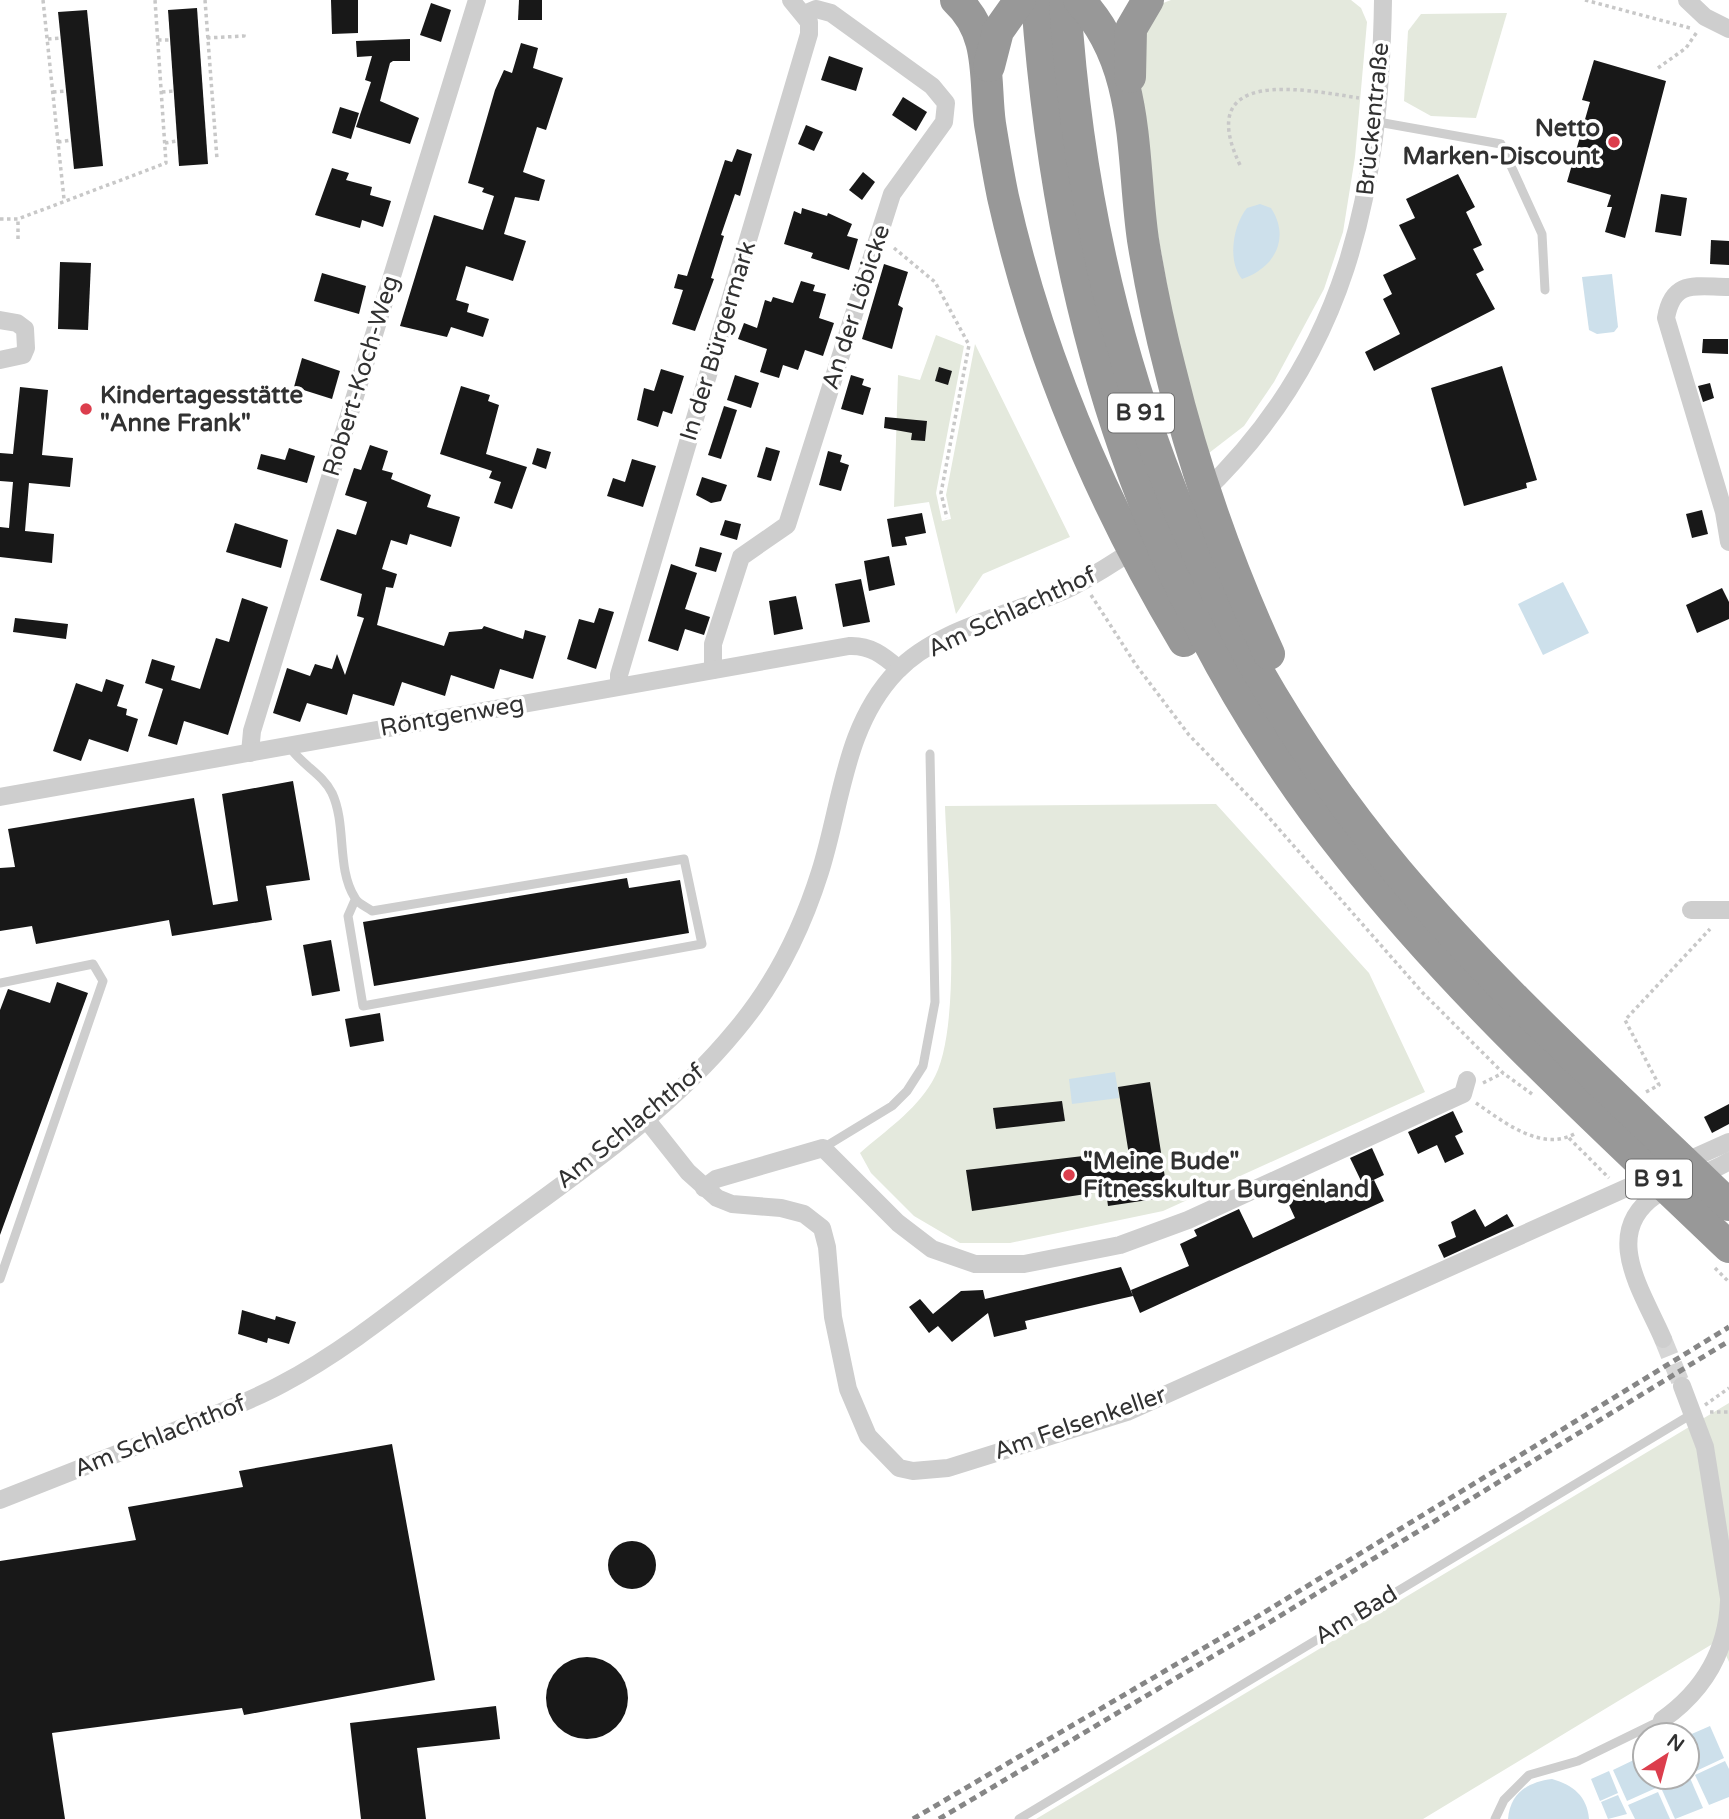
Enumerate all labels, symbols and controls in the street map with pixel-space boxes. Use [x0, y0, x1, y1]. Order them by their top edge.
street label: Brückentraße [1351, 41, 1395, 197]
place label: Netto Marken-Discount [1403, 114, 1601, 171]
marker: Netto Marken-Discount [1606, 134, 1622, 150]
street label: An der Löbicke [816, 221, 896, 393]
street label: In der Bürgermark [674, 238, 762, 444]
street label: Robert-Koch-Weg [317, 272, 405, 480]
place label: Kindertagesstätte "Anne Frank" [100, 381, 303, 438]
road number: B 91 [1108, 394, 1174, 432]
marker: Kindertagesstätte "Anne Frank" [78, 401, 94, 417]
street label: Am Schlachthof [923, 560, 1101, 664]
street label: Röntgenweg [378, 689, 526, 743]
street label: Am Schlachthof [550, 1057, 711, 1195]
place label: "Meine Bude" Fitnesskultur Burgenland [1083, 1147, 1369, 1204]
road number: B 91 [1626, 1160, 1692, 1198]
marker: "Meine Bude" Fitnesskultur Burgenland [1061, 1167, 1077, 1183]
street label: Am Felsenkeller [990, 1380, 1171, 1466]
street label: Am Schlachthof [70, 1388, 251, 1484]
street label: Am Bad [1309, 1579, 1403, 1651]
north arrow [1631, 1721, 1701, 1791]
text: N [1663, 1730, 1688, 1756]

